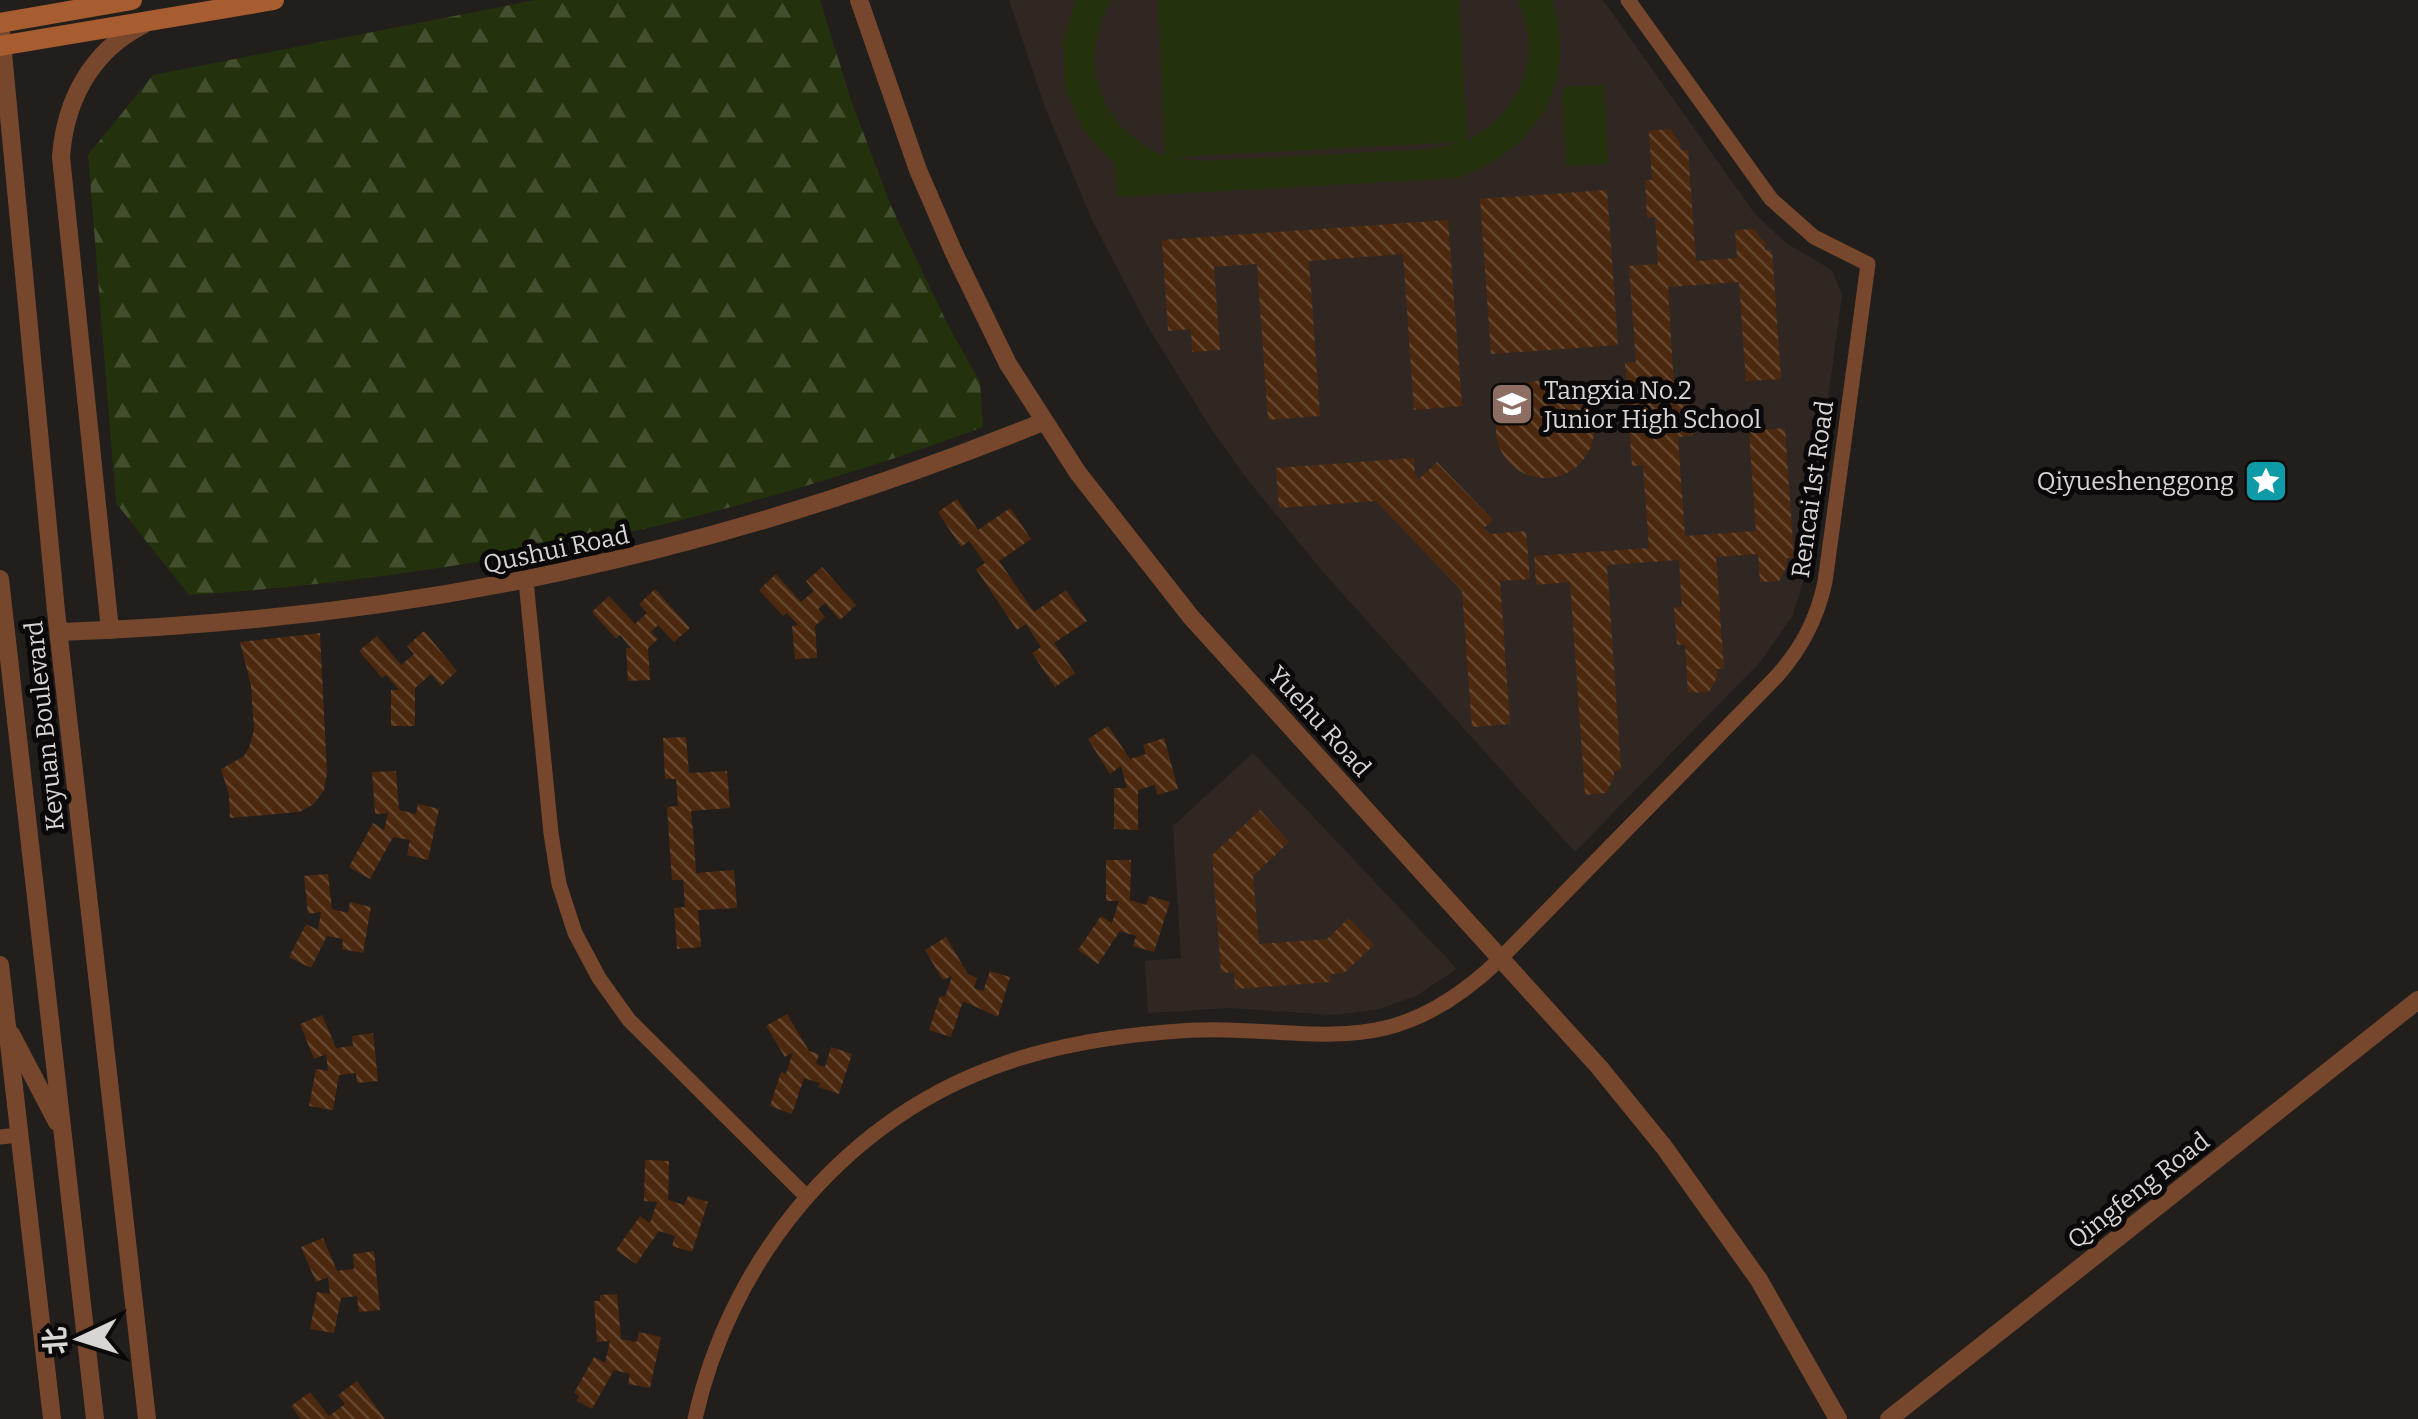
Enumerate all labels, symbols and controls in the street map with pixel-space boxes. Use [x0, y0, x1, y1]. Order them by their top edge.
place label: Tangxia No.2 Junior High School [1543, 376, 1761, 435]
school or university icon: Tangxia No.2 Junior High School [1489, 381, 1535, 427]
street label: Rencai 1st Road [1786, 398, 1840, 580]
place icon: Qiyueshenggong [2243, 458, 2289, 504]
place label: Qiyueshenggong [2037, 467, 2234, 497]
street label: Qushui Road [481, 520, 632, 580]
street label: Keyuan Boulevard [19, 619, 71, 832]
street label: Yuehu Road [1262, 660, 1377, 783]
street label: Qingfeng Road [2062, 1126, 2216, 1255]
north arrow [30, 1289, 130, 1389]
text: 北 [38, 1326, 73, 1356]

